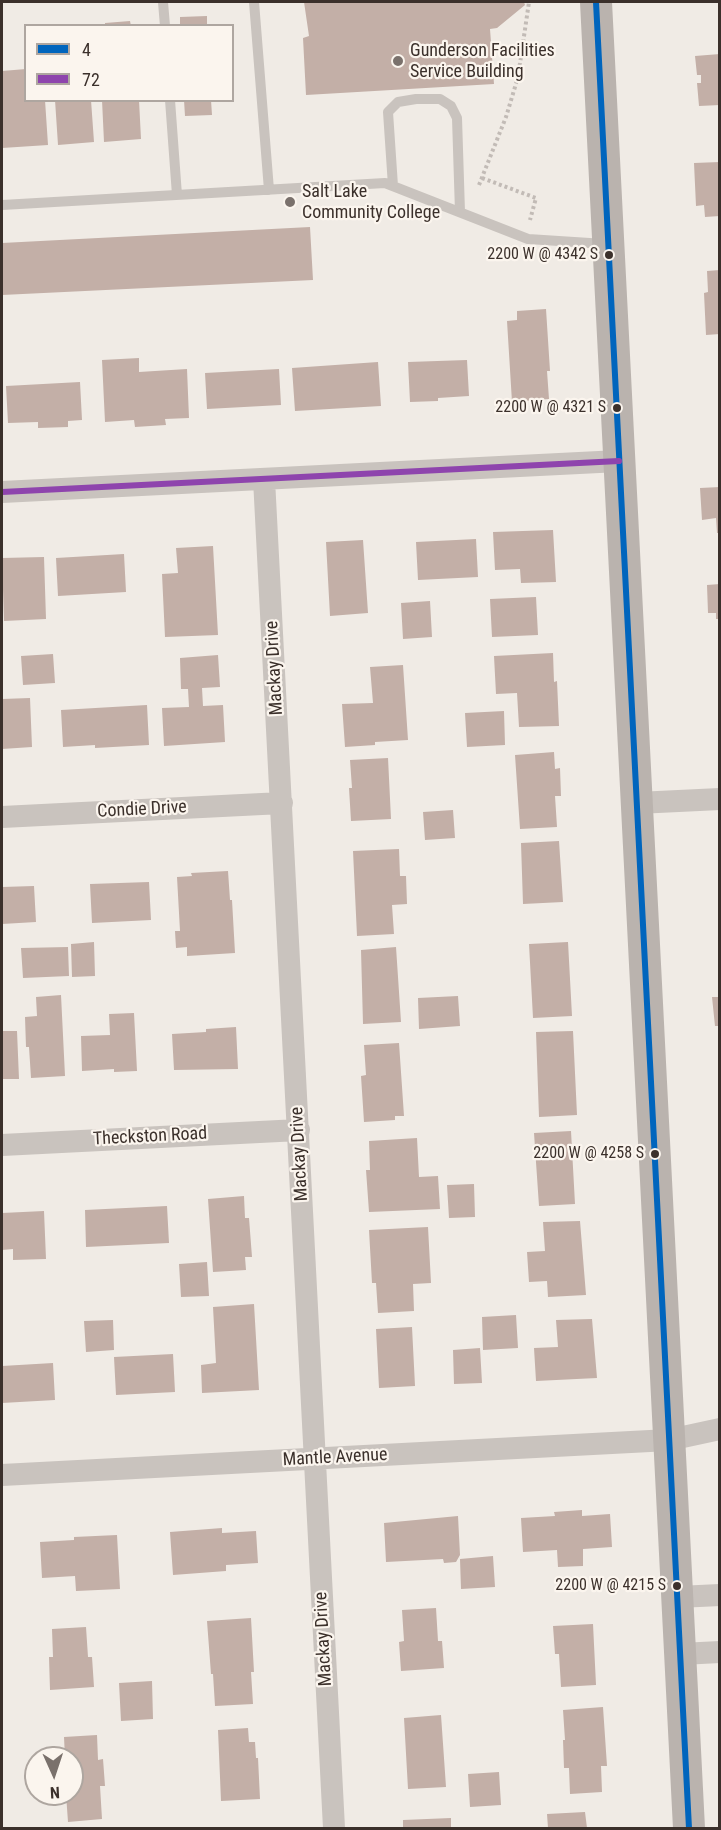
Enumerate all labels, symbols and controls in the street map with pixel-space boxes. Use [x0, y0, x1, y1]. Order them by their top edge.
legend [24, 24, 234, 102]
text: 4 [82, 39, 91, 60]
place label: Gunderson Facilities Service Building [410, 40, 555, 82]
marker: Gunderson Facilities Service Building [391, 54, 405, 68]
text: 72 [82, 69, 100, 90]
place label: Salt Lake Community College [302, 181, 440, 224]
marker: Salt Lake Community College [283, 195, 297, 209]
place label: 2200 W @ 4342 S [487, 245, 598, 265]
marker: 2200 W @ 4342 S [603, 249, 615, 261]
place label: 2200 W @ 4321 S [495, 398, 606, 418]
marker: 2200 W @ 4321 S [611, 402, 623, 414]
street label: Mackay Drive [262, 620, 288, 716]
street label: Condie Drive [97, 797, 187, 823]
street label: Mackay Drive [287, 1106, 313, 1202]
street label: Theckston Road [92, 1123, 208, 1151]
place label: 2200 W @ 4258 S [533, 1144, 644, 1164]
marker: 2200 W @ 4258 S [649, 1148, 661, 1160]
street label: Mantle Avenue [282, 1444, 388, 1472]
place label: 2200 W @ 4215 S [555, 1576, 666, 1596]
marker: 2200 W @ 4215 S [671, 1580, 683, 1592]
street label: Mackay Drive [311, 1591, 337, 1687]
north arrow [24, 1746, 84, 1806]
text: N [49, 1783, 60, 1802]

